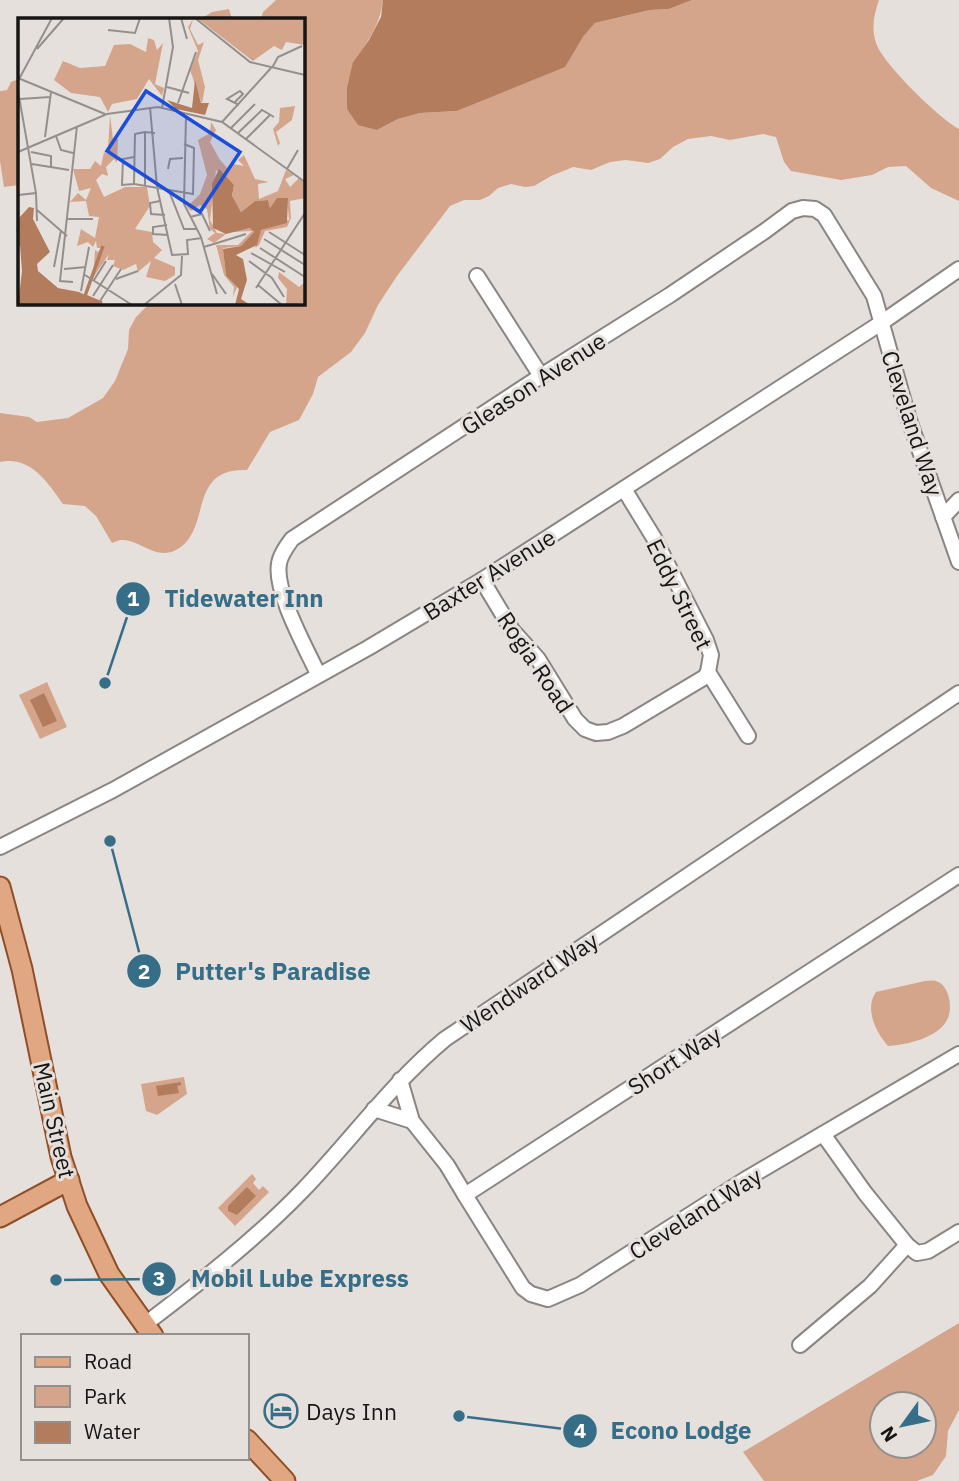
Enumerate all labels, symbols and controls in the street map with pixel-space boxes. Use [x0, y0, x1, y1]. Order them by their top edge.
inset map [18, 18, 304, 304]
street label: Gleason Avenue [455, 325, 611, 441]
street label: Cleveland Way [875, 347, 951, 500]
street label: Baxter Avenue [417, 521, 561, 627]
street label: Eddy Street [640, 534, 720, 654]
callout: Tidewater Inn [115, 576, 337, 621]
text: Tidewater Inn [164, 582, 324, 614]
text: 1 [127, 584, 140, 612]
street label: Rogia Road [491, 606, 581, 718]
street label: Wendward Way [454, 925, 604, 1039]
callout: Putter's Paradise [127, 949, 385, 994]
text: Putter's Paradise [175, 955, 371, 987]
text: 2 [138, 957, 150, 985]
street label: Short Way [622, 1018, 727, 1101]
street label: Main Street [27, 1059, 83, 1181]
street label: Cleveland Way [623, 1160, 767, 1266]
callout: Mobil Lube Express [142, 1256, 423, 1301]
text: Mobil Lube Express [191, 1262, 409, 1294]
text: 3 [153, 1264, 165, 1292]
legend [21, 1334, 248, 1460]
text: Road [84, 1347, 132, 1375]
text: Park [84, 1382, 127, 1410]
north arrow [868, 1390, 938, 1460]
hotel icon: Days Inn [262, 1392, 300, 1430]
place label: Days Inn [306, 1396, 397, 1426]
callout: Econo Lodge [562, 1408, 766, 1453]
text: Econo Lodge [611, 1414, 751, 1446]
text: 4 [574, 1416, 586, 1444]
text: Water [84, 1417, 141, 1445]
text: N [875, 1422, 903, 1447]

